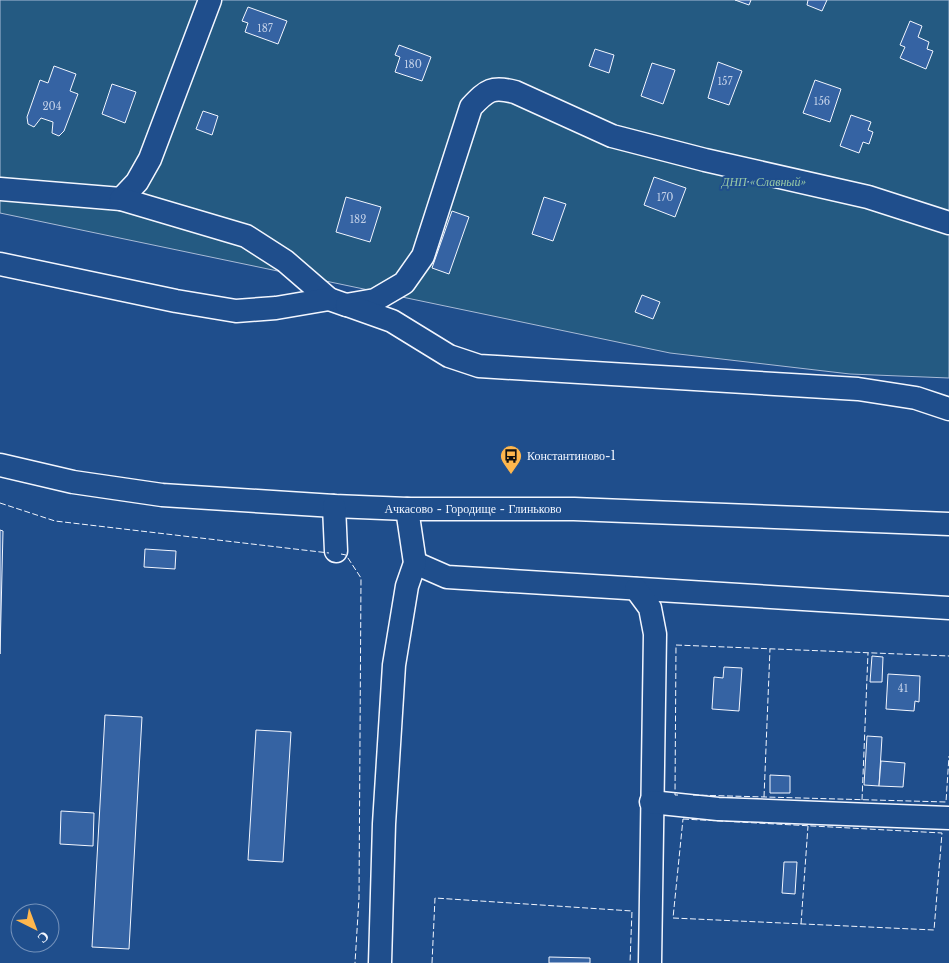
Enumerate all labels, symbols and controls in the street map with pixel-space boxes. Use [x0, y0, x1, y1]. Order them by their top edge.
house number: 187 [257, 22, 274, 35]
house number: 180 [404, 58, 422, 71]
house number: 157 [717, 75, 734, 88]
house number: 156 [814, 95, 830, 108]
house number: 204 [42, 100, 62, 113]
park label: ДНП «Славный» [721, 174, 806, 189]
house number: 170 [657, 191, 673, 204]
house number: 182 [350, 213, 366, 226]
bus stop icon: Константиново-1 [499, 444, 523, 475]
place label: Константиново-1 [527, 448, 616, 463]
street label: Ачкасово - Городище - Глиньково [384, 501, 562, 516]
house number: 41 [898, 682, 908, 695]
north arrow [10, 903, 60, 953]
text: С [34, 928, 53, 948]

